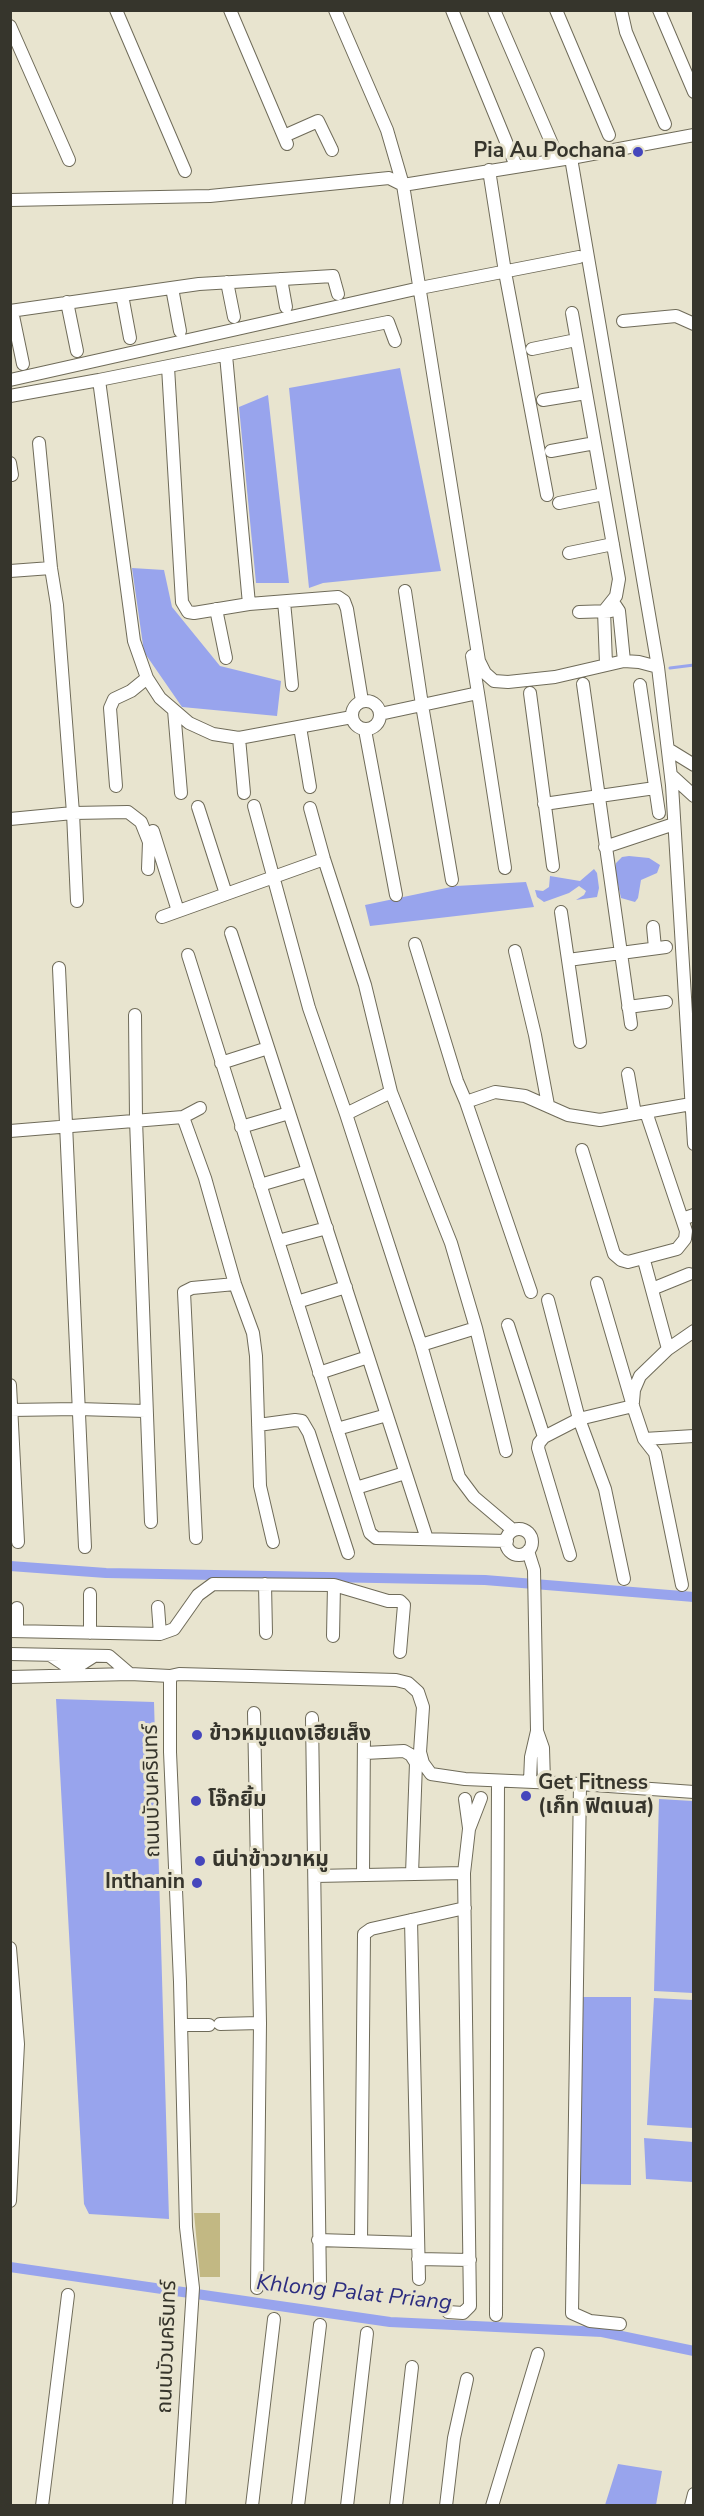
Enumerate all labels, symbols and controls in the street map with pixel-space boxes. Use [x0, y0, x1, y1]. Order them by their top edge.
place label: Pia Au Pochana [474, 139, 626, 165]
marker: Pia Au Pochana [631, 145, 645, 159]
place label: ข้าวหมูแดงเฮียเส็ง [209, 1722, 371, 1748]
street label: ถนนบัวนครินทร์ [139, 1724, 167, 1858]
marker: ข้าวหมูแดงเฮียเส็ง [190, 1728, 204, 1742]
place label: Get Fitness (เก็ท ฟิตเนส) [538, 1771, 655, 1821]
place label: โจ๊กยิ้ม [208, 1788, 267, 1814]
marker: Get Fitness (เก็ท ฟิตเนส) [519, 1789, 533, 1803]
marker: โจ๊กยิ้ม [189, 1794, 203, 1808]
place label: นีน่าข้าวขาหมู [212, 1848, 329, 1874]
marker: นีน่าข้าวขาหมู [193, 1854, 207, 1868]
place label: Inthanin [105, 1870, 185, 1896]
marker: Inthanin [190, 1876, 204, 1890]
water label: Khlong Palat Priang [255, 2271, 453, 2317]
street label: ถนนบัวนครินทร์ [153, 2280, 183, 2414]

